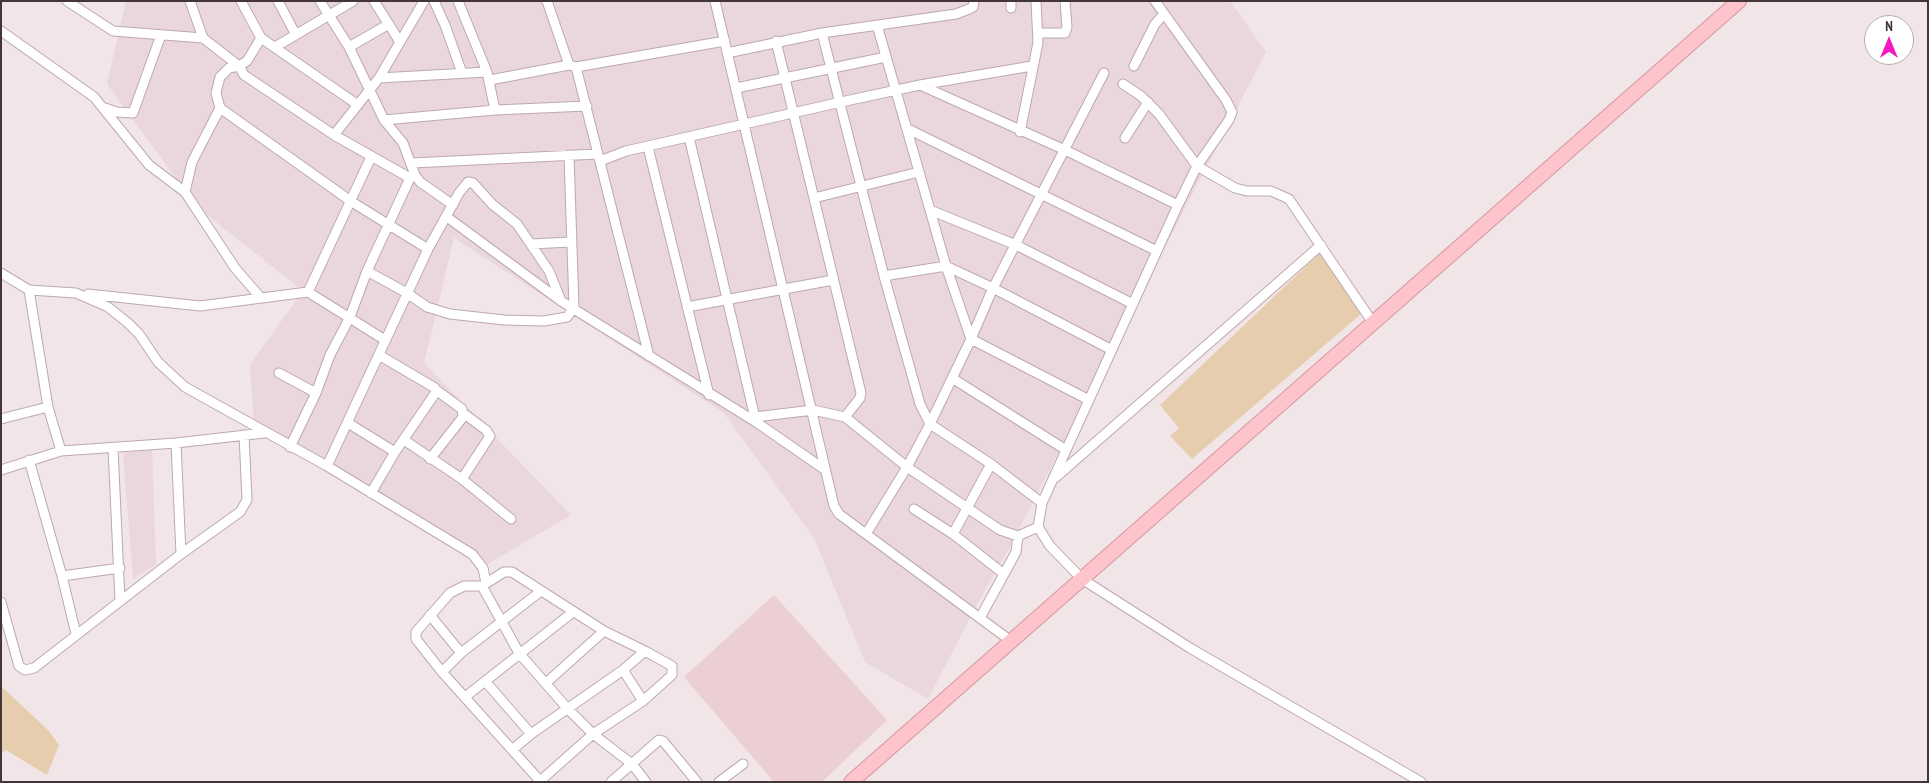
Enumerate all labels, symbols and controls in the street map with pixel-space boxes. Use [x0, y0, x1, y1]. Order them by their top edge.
north arrow [1864, 15, 1914, 65]
text: N [1885, 17, 1893, 35]

